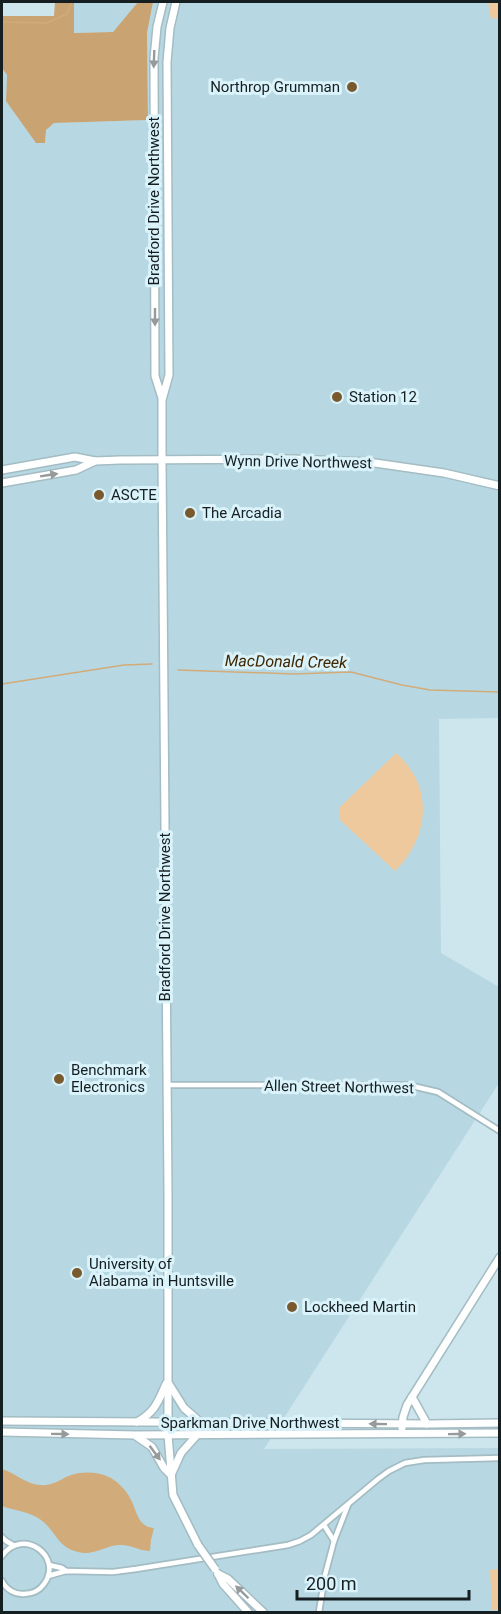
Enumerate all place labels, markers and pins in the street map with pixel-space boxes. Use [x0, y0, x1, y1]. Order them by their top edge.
place label: Northrop Grumman [210, 78, 340, 96]
marker: Northrop Grumman [345, 80, 359, 94]
place label: Station 12 [349, 388, 417, 406]
marker: Station 12 [330, 390, 344, 404]
place label: ASCTE [111, 486, 157, 504]
marker: ASCTE [92, 488, 106, 502]
place label: The Arcadia [202, 504, 282, 522]
marker: The Arcadia [183, 506, 197, 520]
place label: Benchmark Electronics [71, 1061, 147, 1096]
marker: Benchmark Electronics [52, 1072, 66, 1086]
place label: University of Alabama in Huntsville [89, 1255, 234, 1290]
marker: University of Alabama in Huntsville [70, 1266, 84, 1280]
place label: Lockheed Martin [304, 1298, 416, 1316]
marker: Lockheed Martin [285, 1300, 299, 1314]

